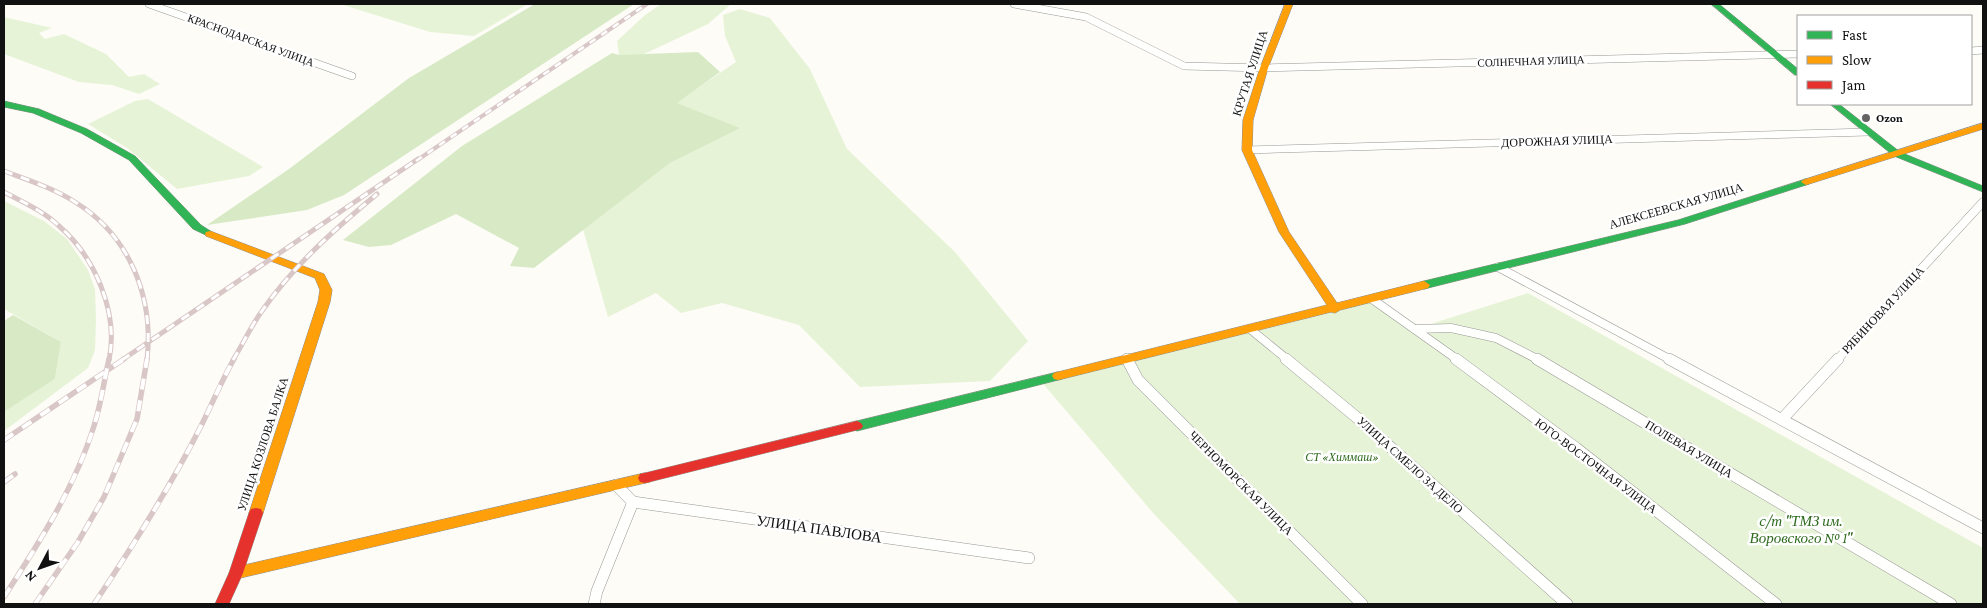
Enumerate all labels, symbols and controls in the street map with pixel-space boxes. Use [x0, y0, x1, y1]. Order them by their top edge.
street label: КРАСНОДАРСКАЯ УЛИЦА [186, 11, 316, 69]
legend [1797, 15, 1972, 105]
text: Fast [1842, 27, 1868, 43]
street label: КРУТАЯ УЛИЦА [1229, 28, 1271, 118]
text: Slow [1842, 52, 1872, 68]
street label: СОЛНЕЧНАЯ УЛИЦА [1477, 53, 1585, 69]
text: Jam [1840, 77, 1865, 94]
place label: Ozon [1876, 111, 1903, 125]
marker: Ozon [1860, 112, 1872, 124]
street label: ДОРОЖНАЯ УЛИЦА [1501, 132, 1613, 150]
street label: АЛЕКСЕЕВСКАЯ УЛИЦА [1607, 180, 1745, 232]
street label: РЯБИНОВАЯ УЛИЦА [1839, 263, 1927, 357]
street label: УЛИЦА КОЗЛОВА БАЛКА [235, 375, 291, 513]
street label: УЛИЦА СМЕЛО ЗА ДЕЛО [1354, 414, 1466, 516]
street label: ЮГО-ВОСТОЧНАЯ УЛИЦА [1532, 416, 1660, 517]
street label: ПОЛЕВАЯ УЛИЦА [1643, 417, 1736, 481]
street label: ЧЕРНОМОРСКАЯ УЛИЦА [1186, 428, 1296, 538]
park label: СТ «Химмаш» [1305, 450, 1379, 464]
street label: УЛИЦА ПАВЛОВА [755, 512, 883, 546]
park label: с/т "ТМЗ им. Воровского № 1" [1750, 513, 1853, 546]
north arrow [15, 543, 65, 593]
text: N [21, 567, 39, 585]

